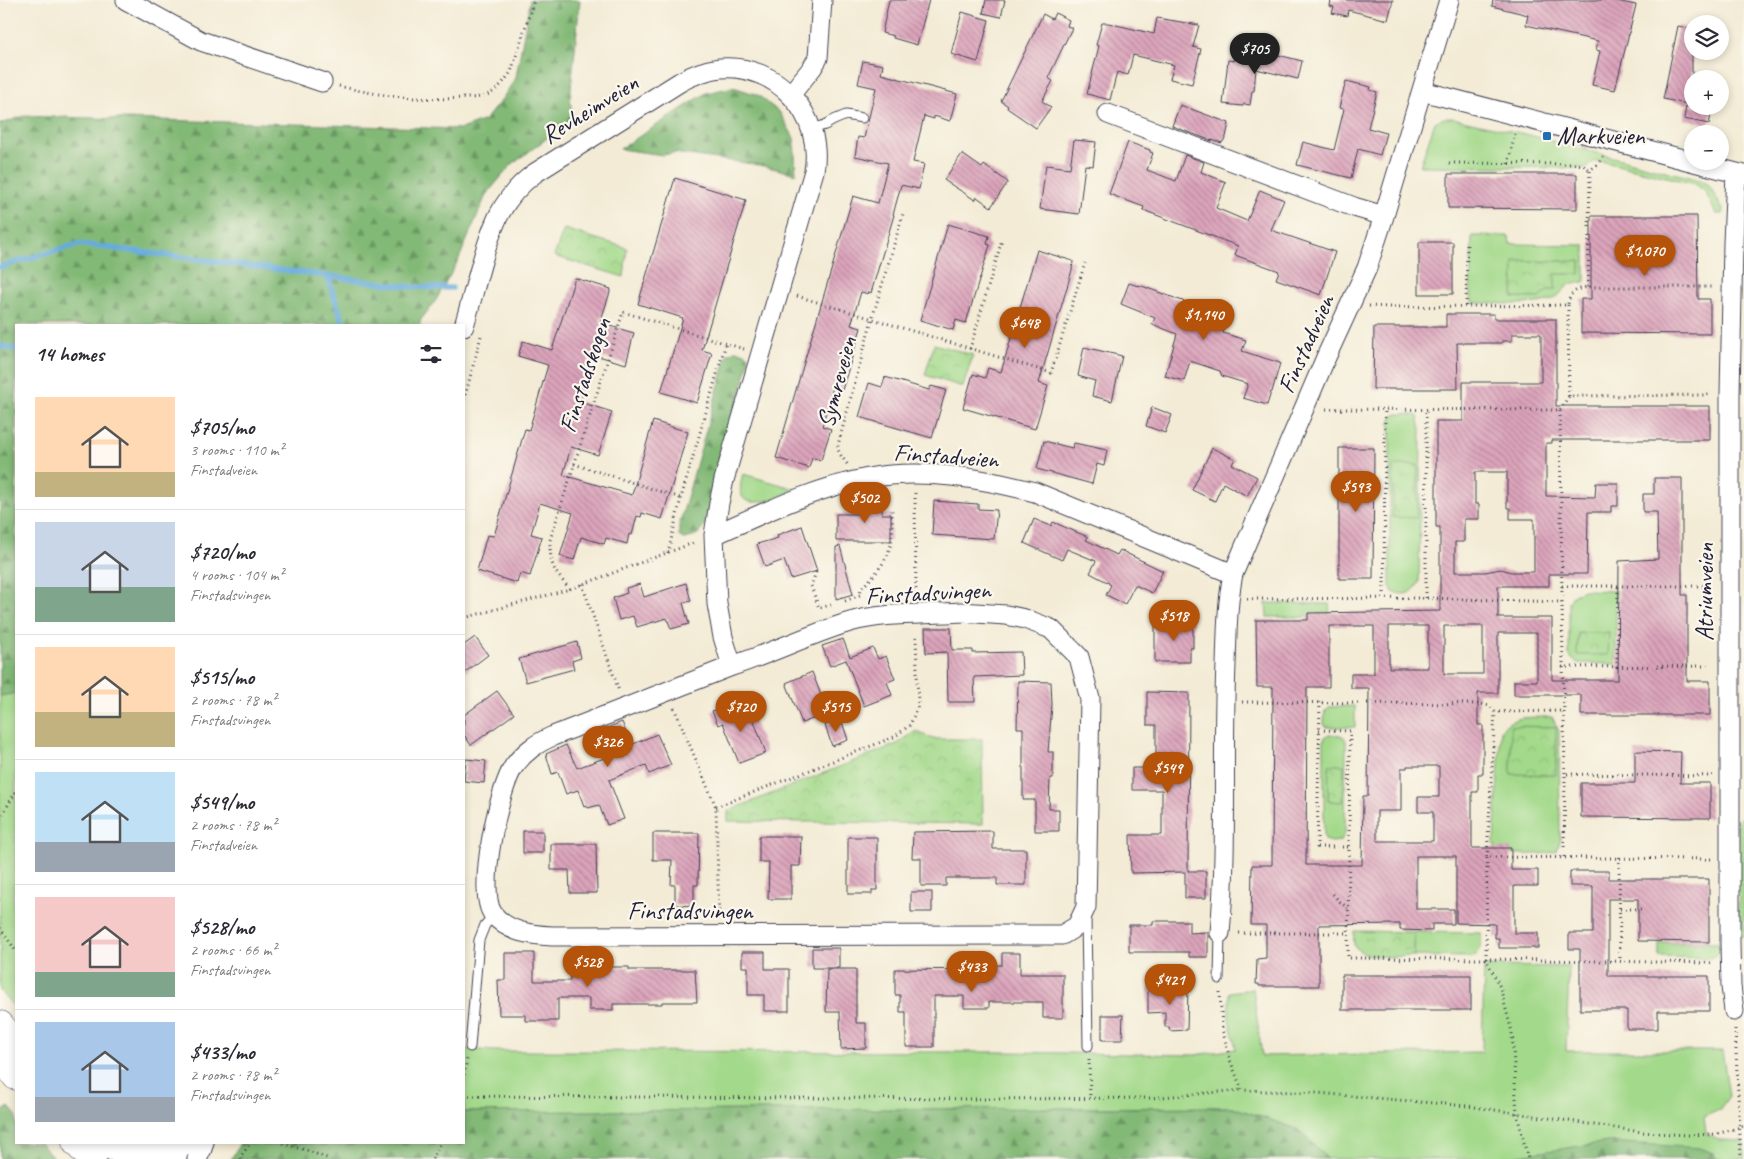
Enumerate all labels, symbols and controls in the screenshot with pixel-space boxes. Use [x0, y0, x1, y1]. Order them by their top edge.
map controls [1684, 15, 1729, 170]
button: layers [1684, 15, 1729, 60]
pin: $705 [1225, 32, 1285, 75]
text: $705 [1241, 39, 1269, 59]
street label: Revheimveien [536, 66, 645, 151]
button: + [1684, 70, 1729, 115]
place label: Markveien [1557, 120, 1645, 152]
button: − [1684, 125, 1729, 170]
marker: Markveien [1541, 130, 1553, 142]
pin: $1,070 [1604, 234, 1686, 277]
text: $1,070 [1625, 241, 1665, 261]
street label: Finstadveien [1270, 288, 1343, 398]
pin: $1,140 [1163, 298, 1245, 341]
text: $1,140 [1184, 305, 1224, 325]
pin: $648 [995, 306, 1055, 349]
street label: Finstadskogen [551, 313, 619, 436]
text: $648 [1010, 313, 1040, 333]
street label: Symreveien [809, 332, 865, 431]
icon: filters [417, 340, 445, 368]
text: 14 homes [35, 341, 104, 367]
text: $705/mo [190, 414, 254, 440]
icon: home [75, 417, 135, 477]
street label: Finstadveien [893, 436, 1001, 476]
text: 3 rooms · 110 m² [190, 440, 284, 460]
text: Finstadveien [190, 460, 257, 480]
pin: $593 [1326, 470, 1386, 513]
text: $593 [1342, 477, 1370, 497]
pin: $502 [835, 482, 895, 524]
text: $502 [851, 488, 879, 508]
text: $720/mo [190, 539, 255, 565]
icon: home [75, 542, 135, 602]
street label: Atriumveien [1689, 542, 1721, 641]
text: 4 rooms · 104 m² [190, 565, 284, 585]
street label: Finstadsvingen [865, 574, 993, 612]
text: Finstadsvingen [190, 585, 270, 605]
pin: $518 [1144, 600, 1204, 642]
text: $518 [1160, 606, 1188, 626]
text: $515/mo [190, 664, 254, 690]
icon: home [75, 667, 135, 727]
text: 2 rooms · 78 m² [190, 690, 276, 710]
pin: $720 [711, 690, 771, 733]
pin: $515 [806, 690, 866, 733]
text: $720 [727, 697, 755, 717]
text: $515 [822, 697, 850, 717]
text: Finstadsvingen [190, 710, 270, 730]
pin: $326 [578, 726, 638, 768]
text: $326 [593, 732, 623, 752]
pin: $549 [1138, 752, 1198, 794]
text: $549 [1154, 758, 1182, 778]
text: $549/mo [190, 789, 254, 815]
icon: home [75, 792, 135, 852]
text: 2 rooms · 78 m² [190, 815, 276, 835]
text: Finstadveien [190, 835, 257, 855]
street label: Finstadsvingen [627, 895, 754, 927]
text: $528/mo [190, 914, 254, 940]
icon: home [75, 917, 135, 977]
text: 2 rooms · 66 m² [190, 940, 276, 960]
pin: $528 [558, 946, 618, 988]
pin: $433 [942, 950, 1002, 993]
text: $528 [574, 952, 602, 972]
text: $433 [958, 957, 986, 977]
text: Finstadsvingen [190, 960, 270, 980]
pin: $421 [1140, 964, 1200, 1006]
text: $421 [1156, 970, 1184, 990]
text: $433/mo [190, 1039, 255, 1065]
icon: home [75, 1042, 135, 1102]
text: 2 rooms · 78 m² [190, 1065, 276, 1085]
text: Finstadsvingen [190, 1085, 270, 1105]

